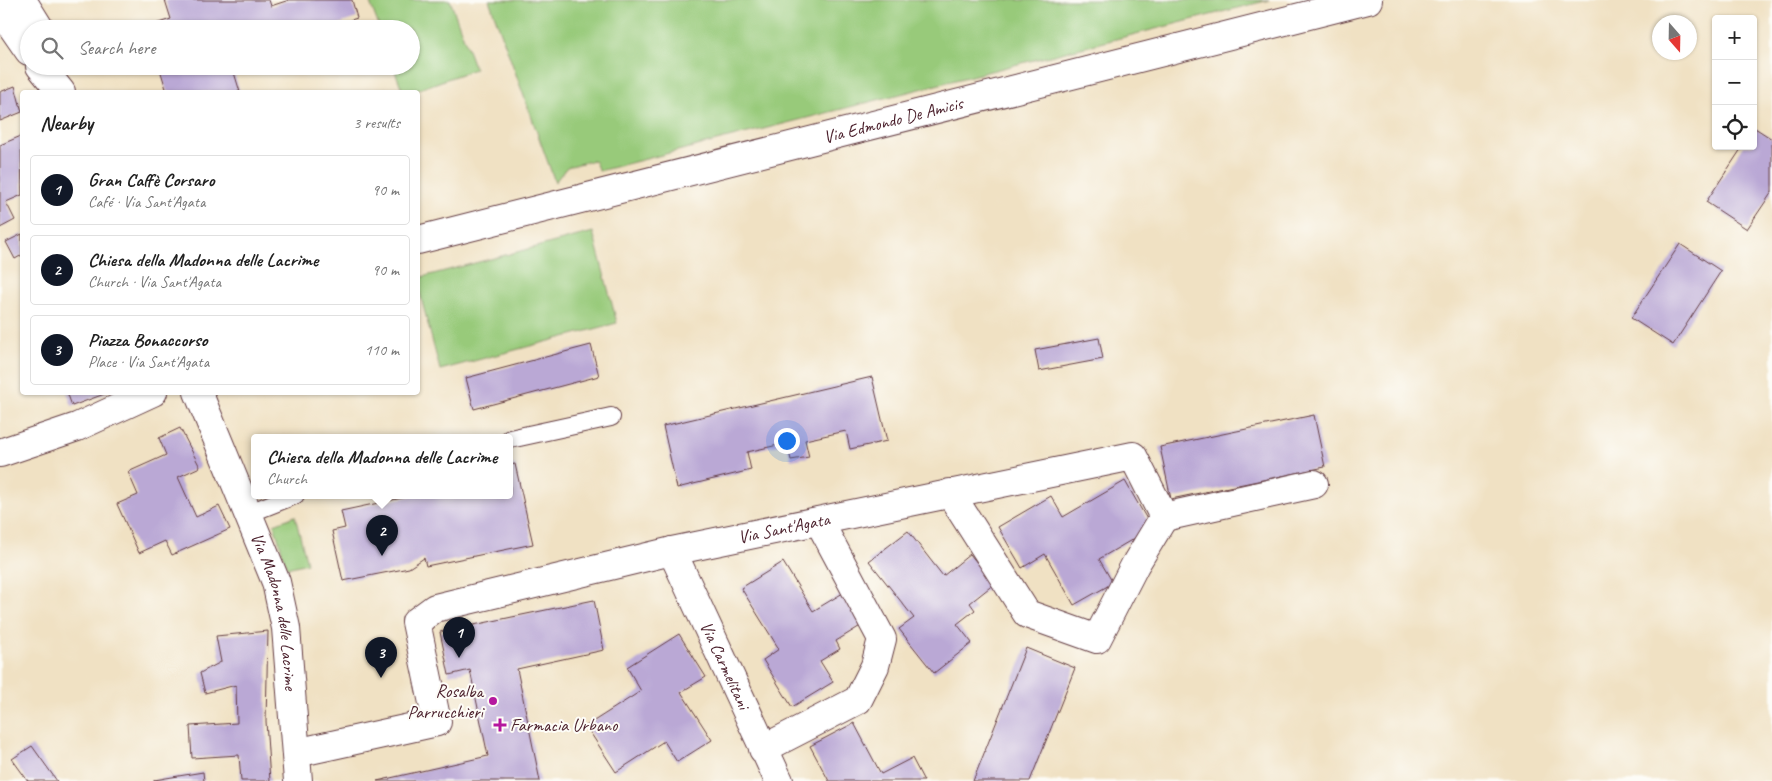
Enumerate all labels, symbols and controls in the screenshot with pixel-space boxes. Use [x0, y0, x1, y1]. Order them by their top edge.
north arrow [1652, 15, 1697, 60]
map controls [1712, 15, 1757, 150]
button: + [1712, 15, 1757, 60]
search box [20, 20, 420, 75]
icon: search [38, 34, 66, 62]
text: Search here [78, 36, 155, 60]
button: − [1712, 60, 1757, 105]
street label: Via Edmondo De Amicis [821, 91, 967, 148]
button: locate [1712, 105, 1757, 150]
text: Nearby [40, 110, 93, 136]
text: 3 results [353, 113, 400, 133]
text: Gran Caffè Corsaro [88, 168, 214, 192]
text: 1 [53, 180, 61, 200]
text: 90 m [372, 180, 399, 200]
text: Café · Via Sant'Agata [88, 192, 205, 212]
text: Chiesa della Madonna delle Lacrime [88, 248, 318, 272]
text: 2 [53, 260, 61, 280]
text: 90 m [372, 260, 399, 280]
text: Church · Via Sant'Agata [88, 272, 221, 292]
text: Piazza Bonaccorso [88, 328, 207, 352]
text: 3 [53, 340, 61, 360]
text: 110 m [365, 340, 399, 360]
text: Place · Via Sant'Agata [88, 352, 209, 372]
your location [774, 428, 800, 454]
popup [251, 434, 513, 499]
text: Chiesa della Madonna delle Lacrime [267, 445, 497, 469]
text: Church [267, 469, 307, 489]
street label: Via Sant'Agata [736, 507, 833, 548]
pin: 2 [366, 515, 398, 556]
street label: Via Madonna delle Lacrime [246, 529, 302, 692]
pin: 1 [443, 617, 475, 658]
street label: Via Carmelitani [695, 618, 756, 715]
pin: 3 [365, 637, 397, 678]
place label: Rosalba Parrucchieri [408, 680, 486, 723]
marker: Rosalba Parrucchieri [487, 695, 499, 707]
place label: Farmacia Urbano [510, 714, 619, 736]
marker: Farmacia Urbano [494, 719, 506, 731]

